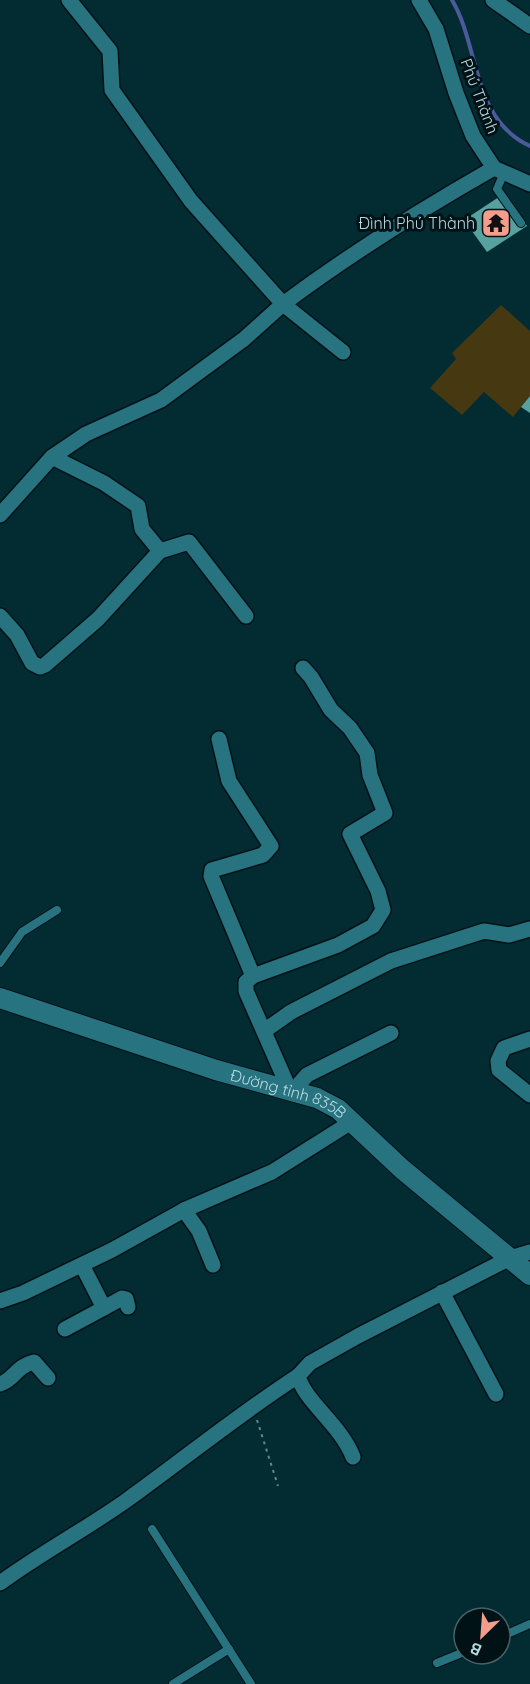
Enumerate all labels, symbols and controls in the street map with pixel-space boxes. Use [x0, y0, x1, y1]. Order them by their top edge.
street label: Phú Thành [457, 56, 503, 136]
temple icon: Đình Phú Thành [480, 207, 512, 239]
place label: Đình Phú Thành [358, 213, 475, 233]
street label: Đường tỉnh 835B [228, 1064, 351, 1122]
north arrow [452, 1606, 512, 1666]
text: B [467, 1638, 485, 1661]

